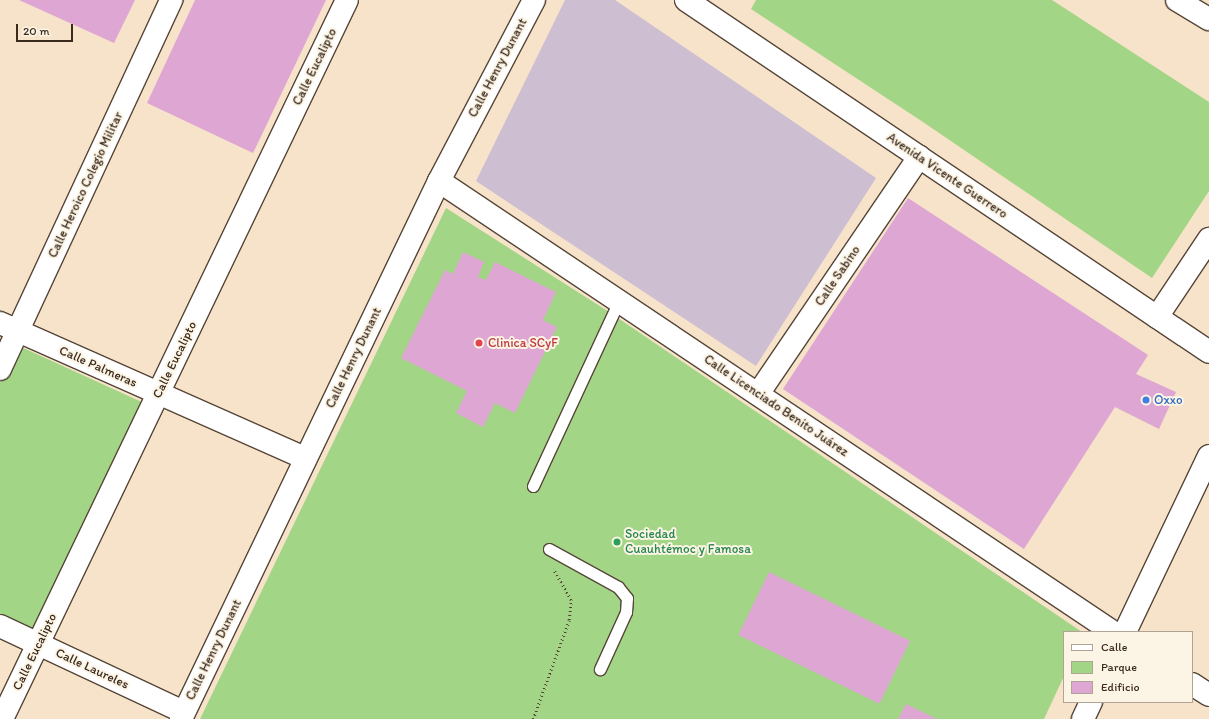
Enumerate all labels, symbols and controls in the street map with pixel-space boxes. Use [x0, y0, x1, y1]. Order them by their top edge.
scale bar [18, 16, 75, 42]
street label: Calle Henry Dunant [465, 16, 531, 120]
text: 20 m [23, 24, 50, 38]
street label: Calle Eucalipto [290, 26, 340, 108]
street label: Calle Heroico Colegio Militar [45, 110, 127, 260]
street label: Avenida Vicente Guerrero [884, 130, 1010, 222]
street label: Calle Sabino [812, 243, 864, 309]
street label: Calle Henry Dunant [323, 305, 385, 411]
street label: Calle Eucalipto [150, 319, 200, 401]
place label: Clinica SCyF [488, 335, 558, 351]
marker: Clinica SCyF [473, 337, 485, 349]
street label: Calle Palmeras [57, 343, 139, 391]
street label: Calle Licenciado Benito Juárez [701, 352, 851, 460]
place label: Oxxo [1154, 392, 1183, 408]
marker: Oxxo [1141, 395, 1151, 405]
place label: Sociedad Cuauhtémoc y Famosa [625, 527, 751, 558]
marker: Sociedad Cuauhtémoc y Famosa [612, 537, 622, 547]
street label: Calle Henry Dunant [183, 597, 245, 703]
street label: Calle Eucalipto [10, 611, 60, 693]
legend [1063, 631, 1193, 703]
text: Calle [1101, 640, 1127, 654]
street label: Calle Laureles [53, 645, 131, 693]
text: Parque [1101, 660, 1137, 674]
text: Edificio [1101, 680, 1140, 694]

